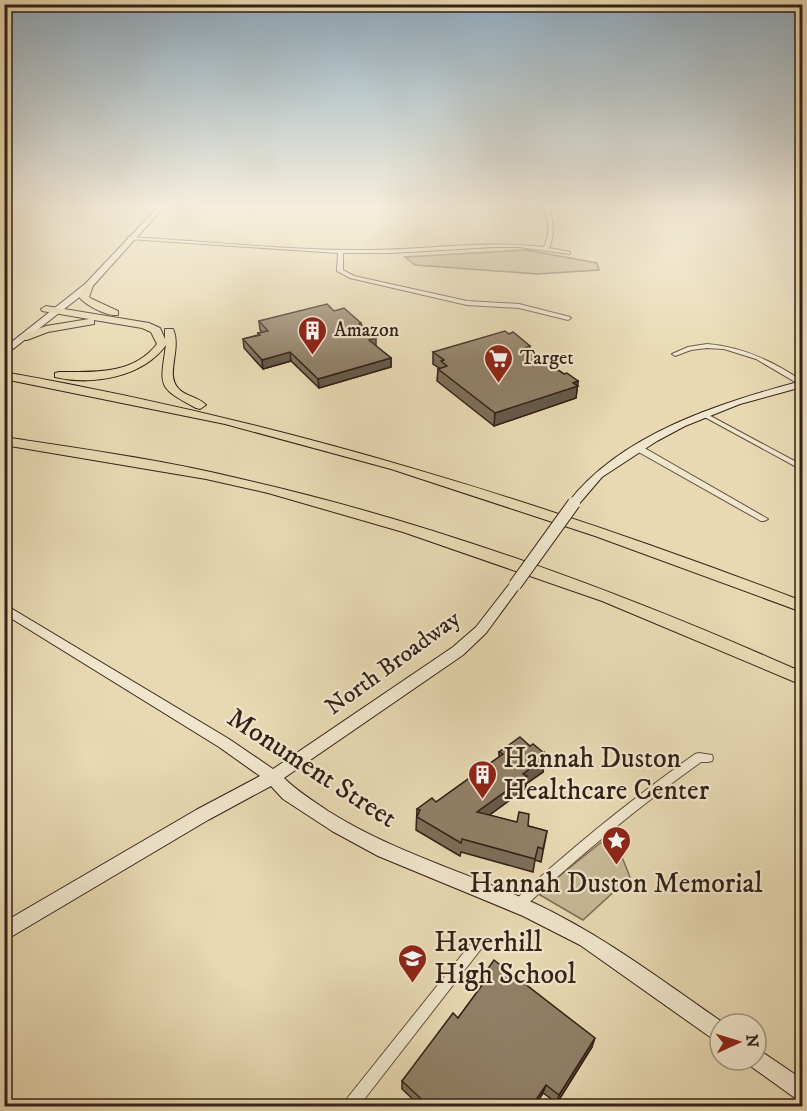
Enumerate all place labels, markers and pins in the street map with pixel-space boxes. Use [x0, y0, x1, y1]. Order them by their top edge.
building icon: Amazon [297, 314, 329, 356]
place label: Amazon [334, 318, 400, 343]
supermarket icon: Target [483, 342, 515, 384]
place label: Target [520, 346, 574, 371]
place label: Hannah Duston Healthcare Center [503, 741, 710, 808]
building icon: Hannah Duston Healthcare Center [466, 758, 498, 800]
place icon: Hannah Duston Memorial [600, 824, 632, 866]
place label: Hannah Duston Memorial [469, 866, 763, 901]
place label: Haverhill High School [434, 925, 577, 992]
school or university icon: Haverhill High School [397, 942, 429, 984]

